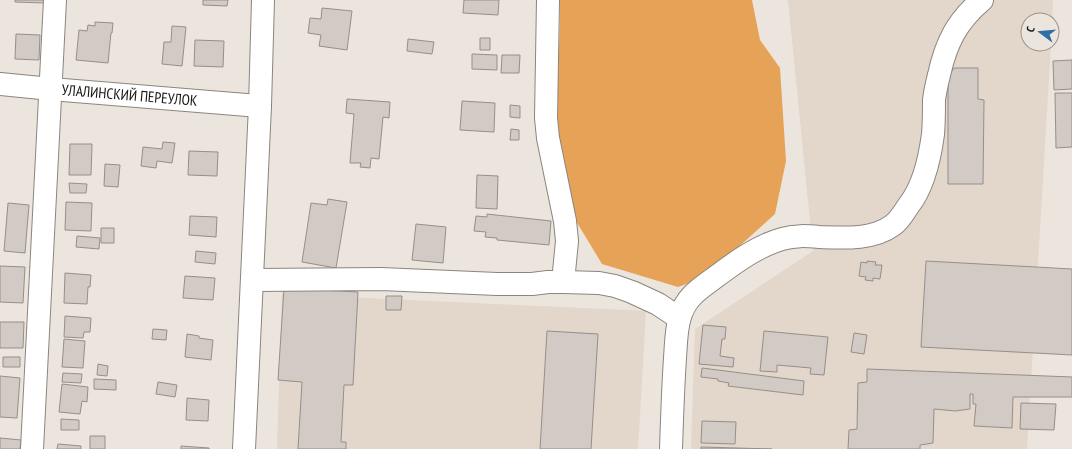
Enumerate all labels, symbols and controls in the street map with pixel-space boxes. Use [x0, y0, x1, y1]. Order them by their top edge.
north arrow [1020, 12, 1060, 52]
text: С [1023, 25, 1038, 34]
street label: УЛАЛИНСКИЙ ПЕРЕУЛОК [61, 80, 199, 110]

